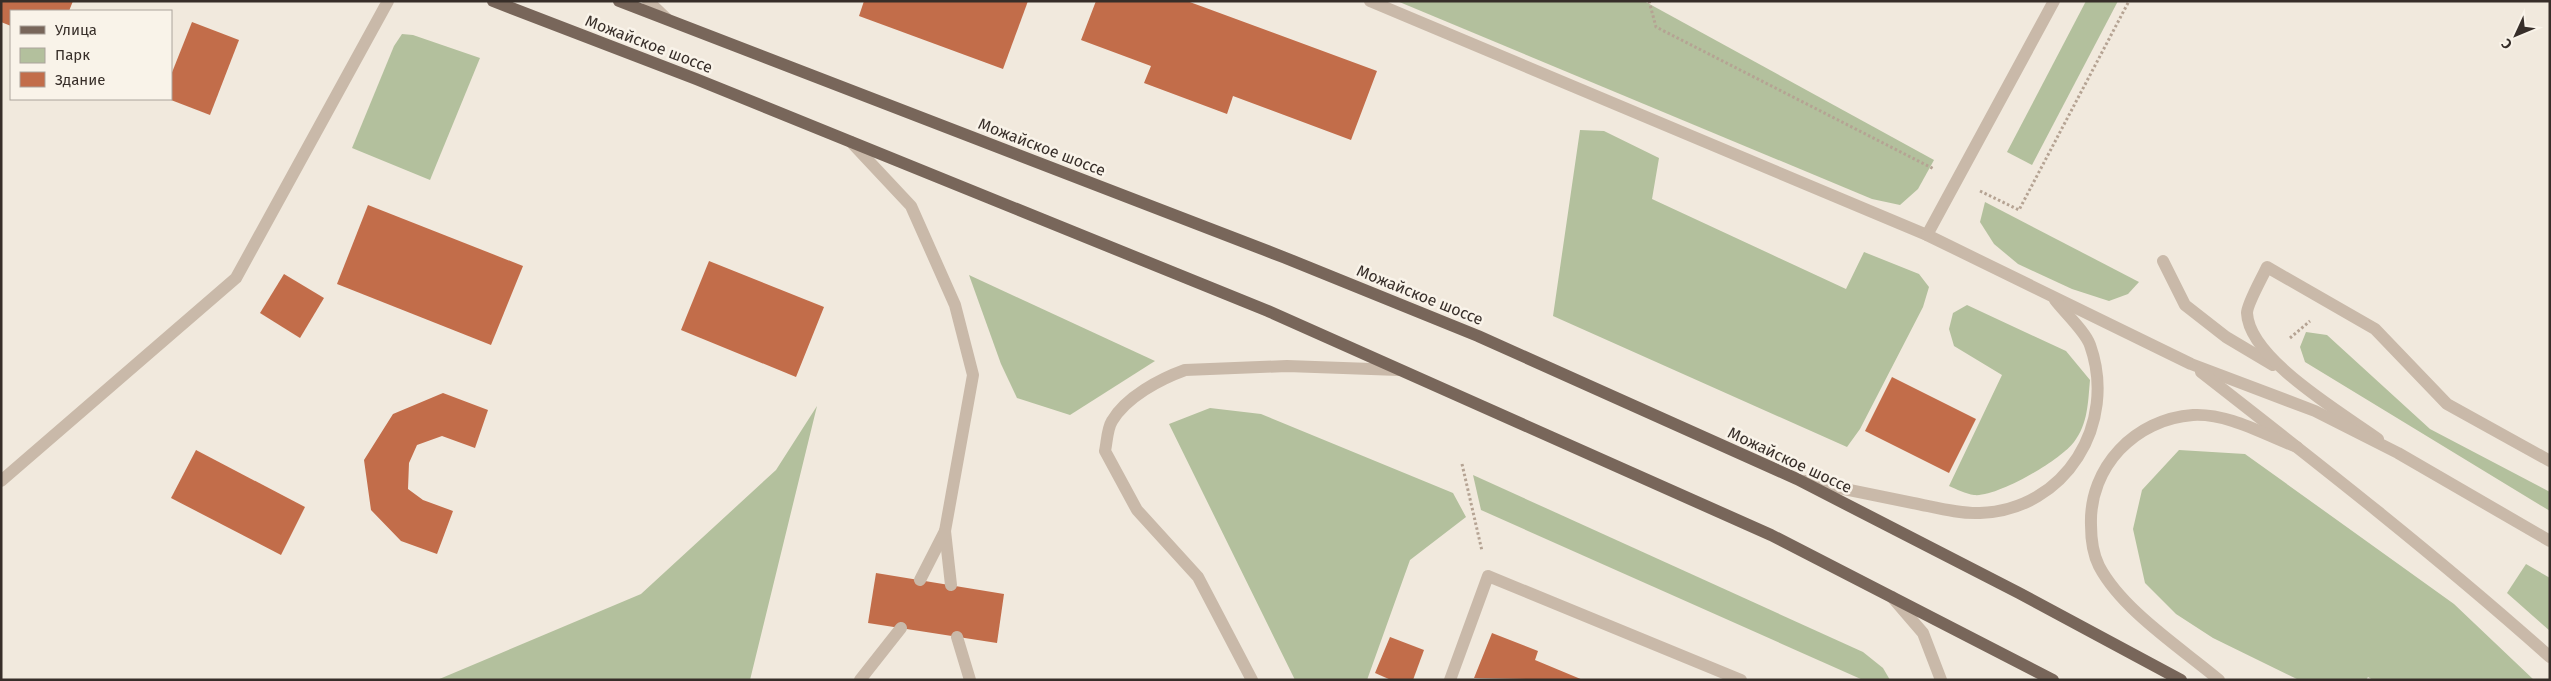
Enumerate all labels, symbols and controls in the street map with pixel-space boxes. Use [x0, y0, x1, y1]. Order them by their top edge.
legend [10, 10, 172, 100]
north arrow [2491, 10, 2541, 60]
street label: Можайское шоссе [583, 11, 715, 77]
text: Улица [55, 21, 97, 39]
text: С [2498, 35, 2516, 52]
text: Парк [55, 46, 90, 64]
text: Здание [55, 71, 105, 89]
street label: Можайское шоссе [976, 114, 1108, 180]
street label: Можайское шоссе [1354, 261, 1486, 329]
street label: Можайское шоссе [1725, 423, 1855, 497]

